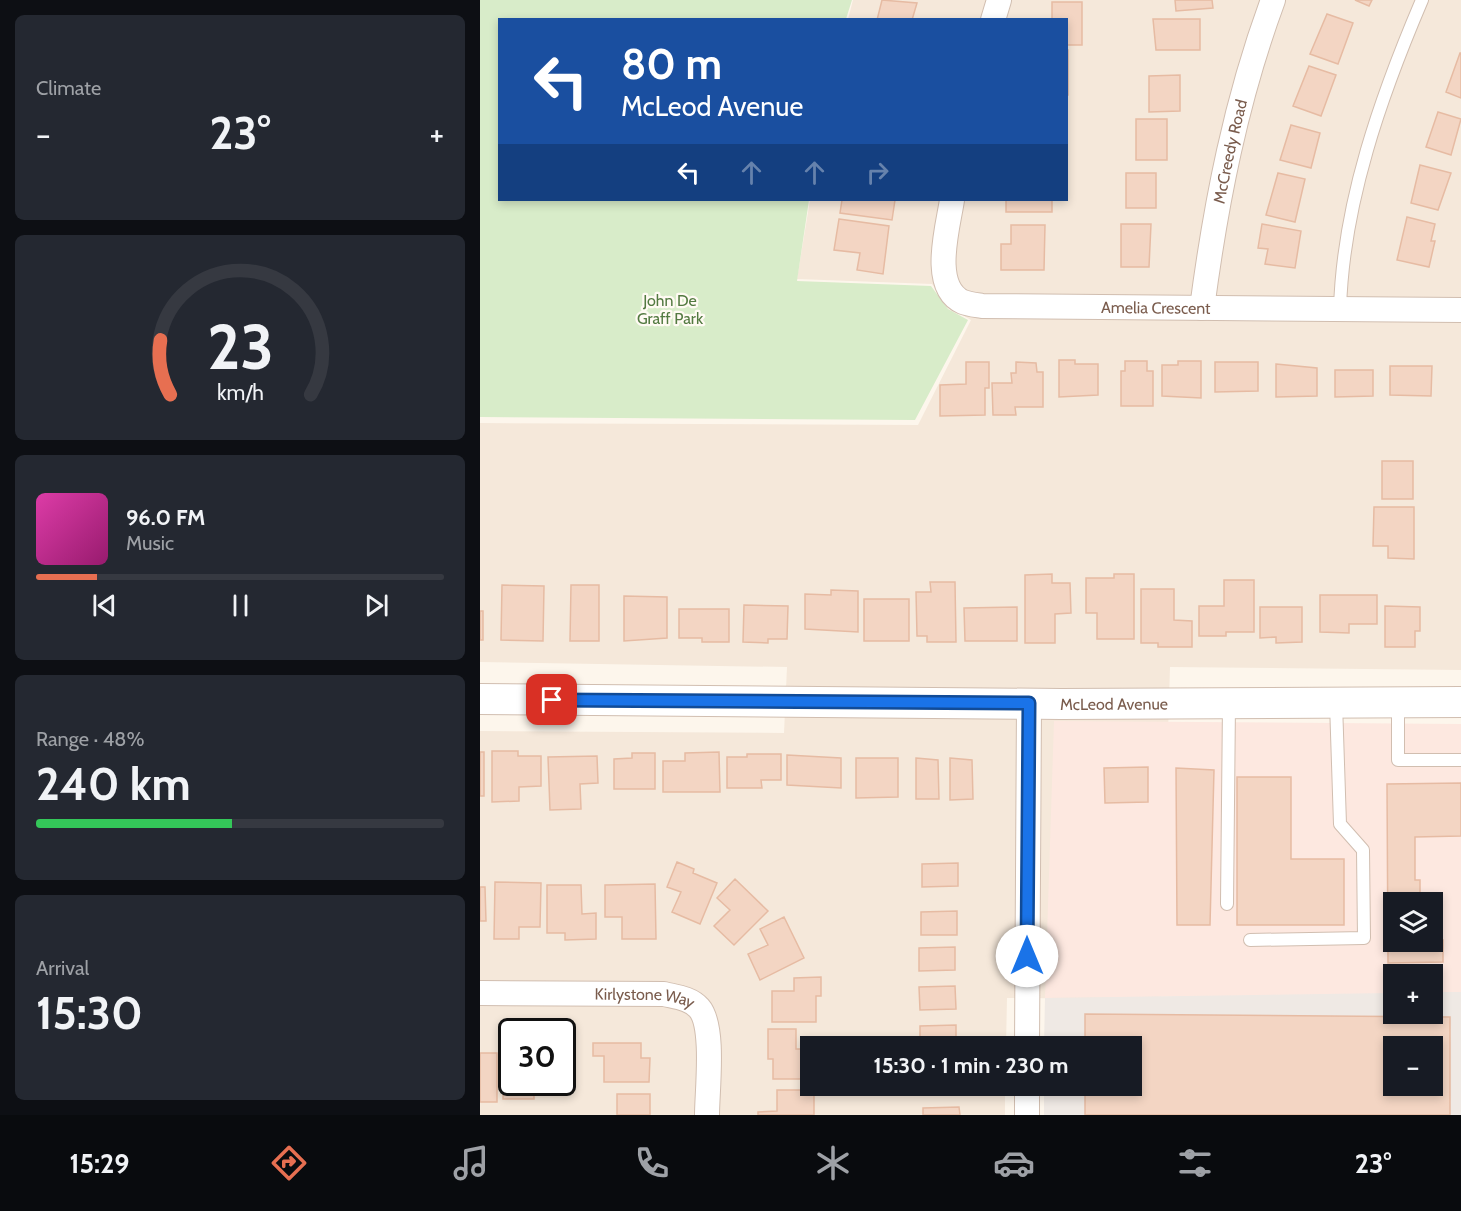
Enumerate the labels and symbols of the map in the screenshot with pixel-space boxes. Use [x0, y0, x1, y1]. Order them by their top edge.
street label: McCreedy Road [1209, 97, 1251, 205]
park label: John De Graff Park [637, 291, 704, 328]
street label: Amelia Crescent [1101, 297, 1211, 317]
pin [526, 674, 577, 725]
street label: McLeod Avenue [1060, 694, 1168, 714]
position arrow [995, 924, 1059, 988]
street label: Kirlystone Way [594, 984, 698, 1012]
speed limit sign: 30 [498, 1018, 576, 1096]

